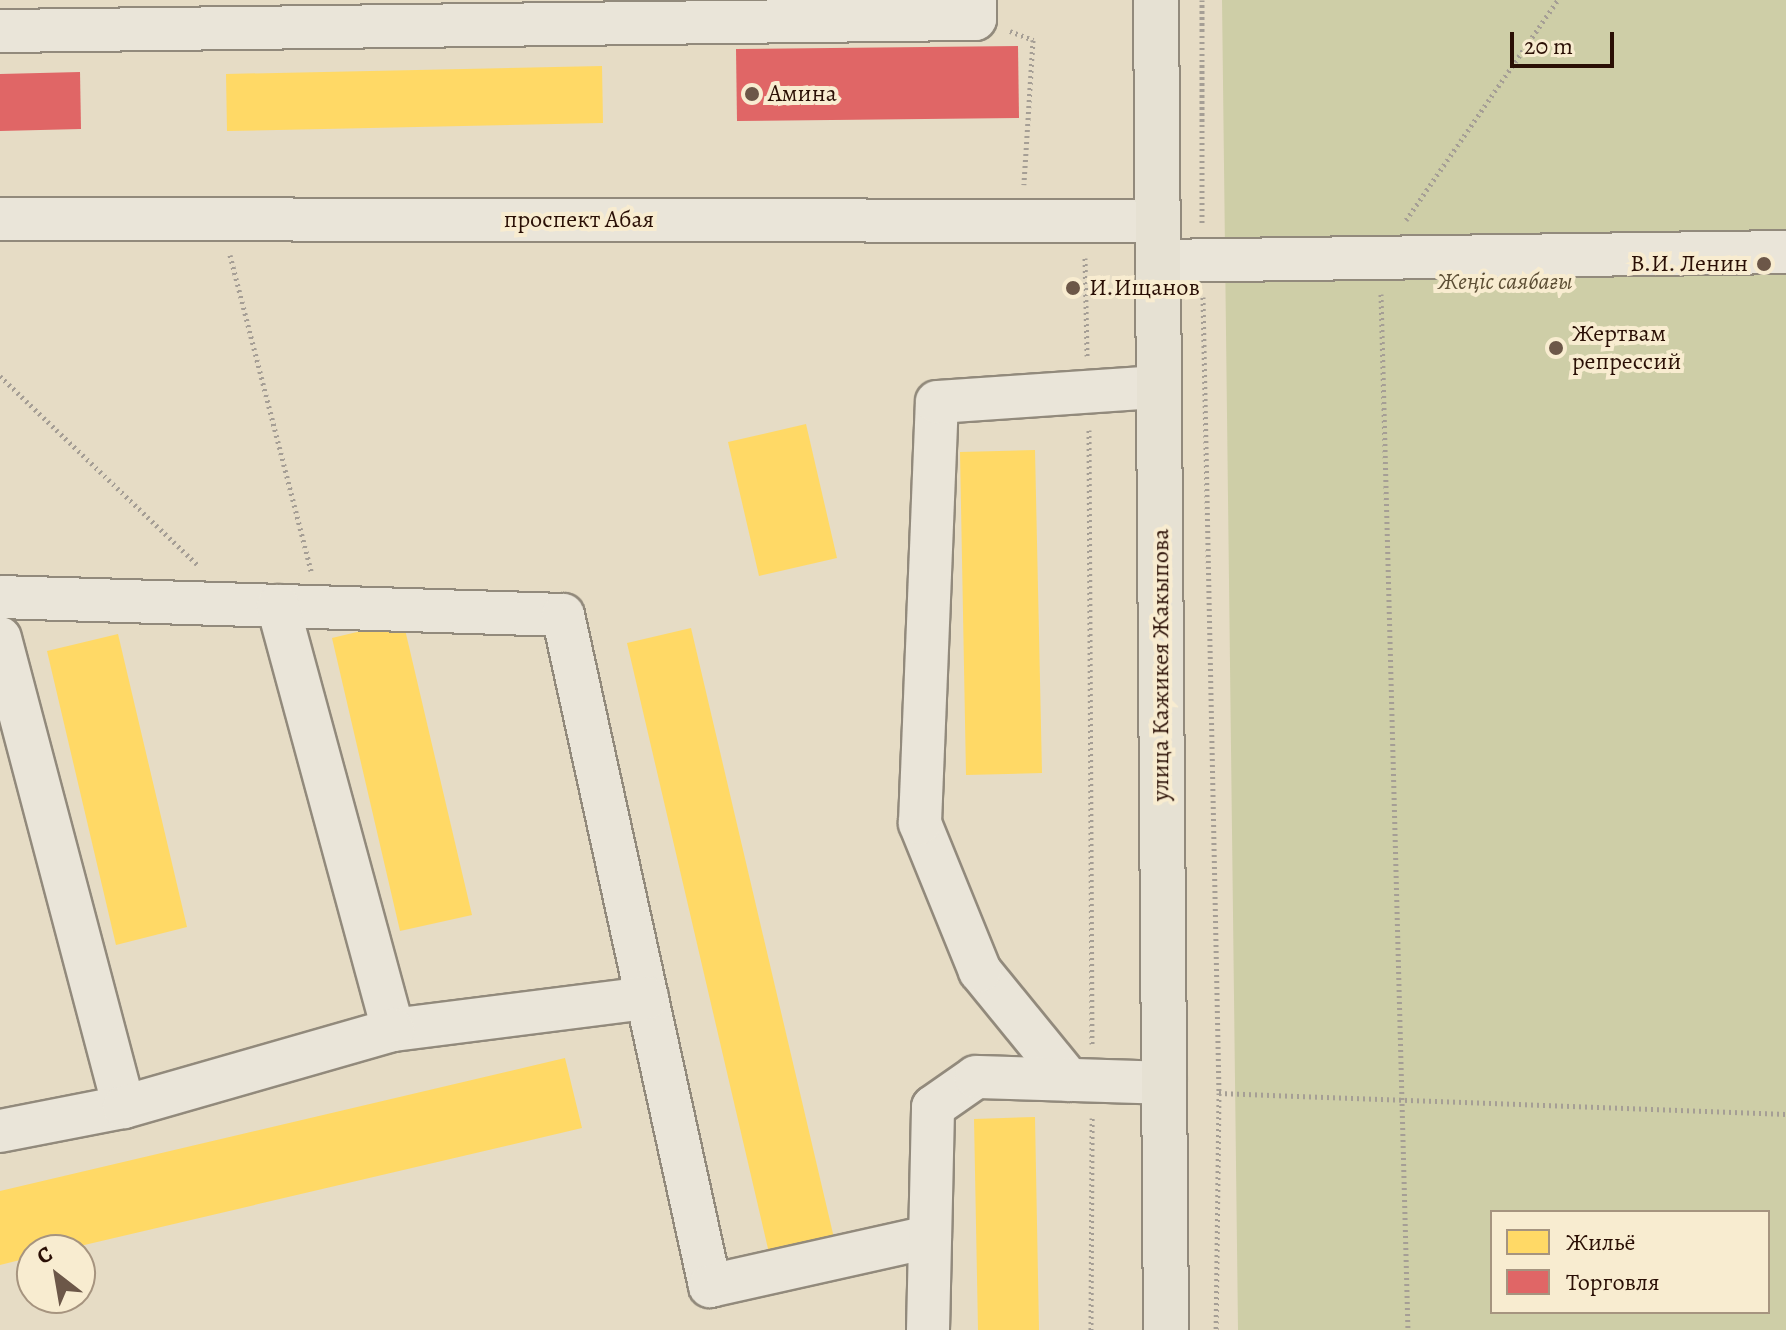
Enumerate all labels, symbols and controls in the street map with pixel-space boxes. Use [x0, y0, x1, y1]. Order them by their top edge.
scale bar [1514, 16, 1618, 66]
text: 20 m [1524, 30, 1573, 62]
place label: Амина [768, 80, 837, 108]
marker: Амина [743, 85, 761, 103]
street label: проспект Абая [504, 206, 654, 234]
place label: В.И. Ленин [1630, 250, 1748, 278]
marker: В.И. Ленин [1755, 255, 1773, 273]
park label: Жеңіс саябағы [1438, 268, 1572, 296]
place label: И.Ищанов [1089, 274, 1200, 302]
marker: И.Ищанов [1064, 279, 1082, 297]
place label: Жертвам репрессий [1572, 320, 1681, 376]
marker: Жертвам репрессий [1547, 339, 1565, 357]
street label: улица Кажикея Жакыпова [1147, 529, 1175, 801]
legend [1490, 1210, 1770, 1314]
text: Жильё [1566, 1226, 1635, 1258]
north arrow [16, 1234, 96, 1314]
text: С [31, 1239, 58, 1271]
text: Торговля [1566, 1266, 1660, 1298]

